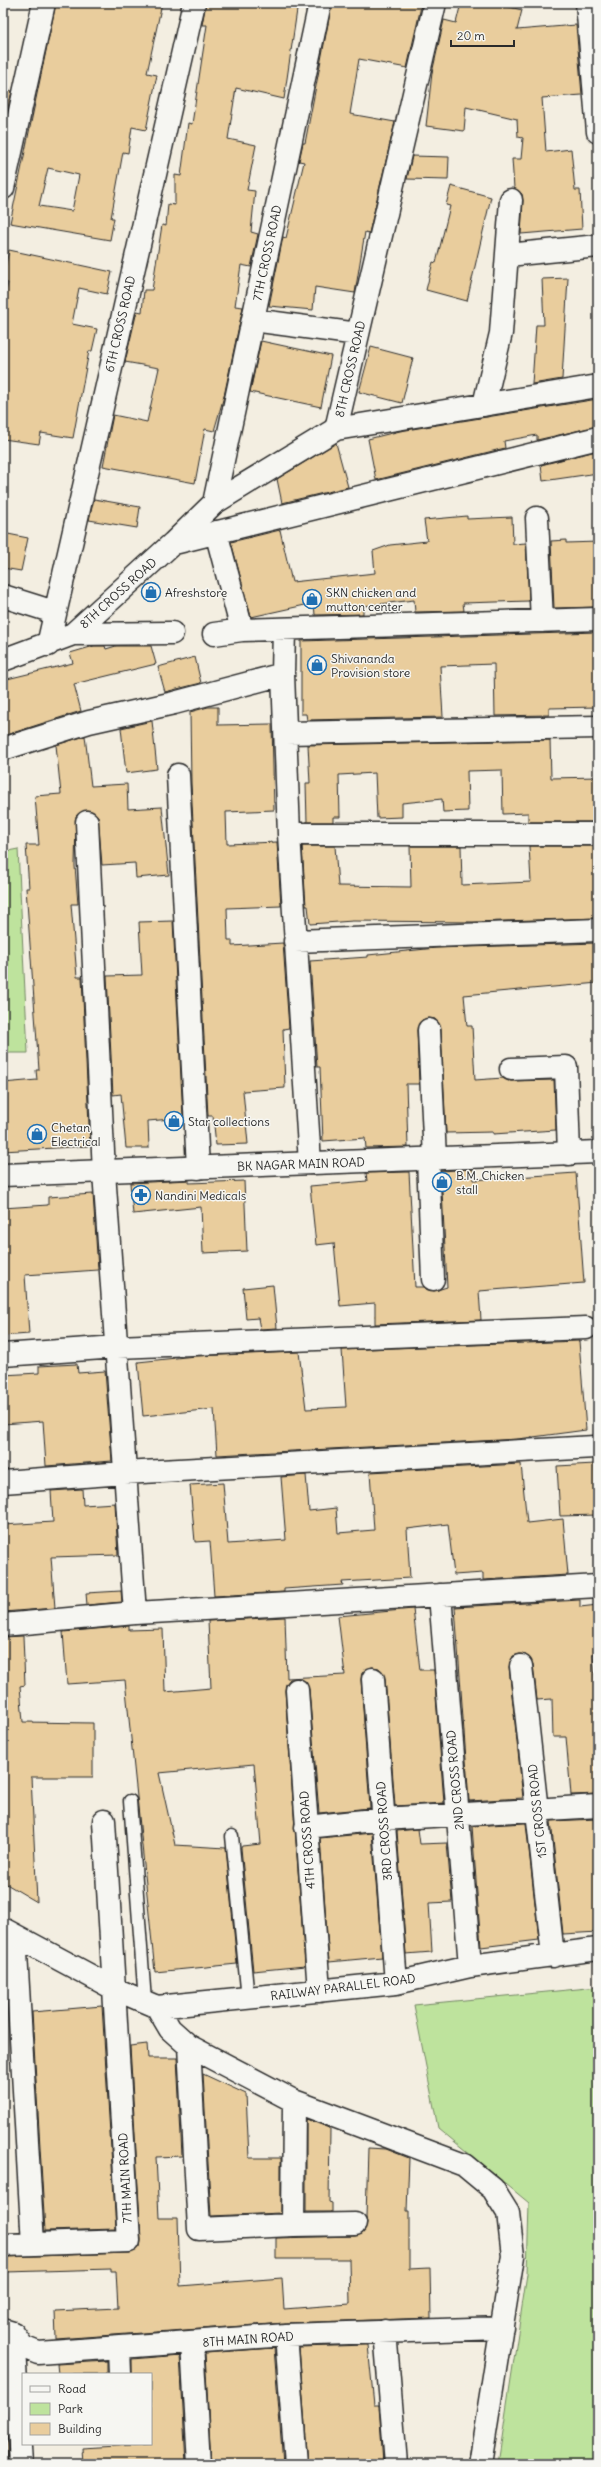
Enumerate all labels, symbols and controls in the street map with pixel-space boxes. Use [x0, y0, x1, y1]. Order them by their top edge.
scale bar [451, 22, 514, 48]
text: 20 m [457, 28, 485, 43]
street label: 7TH CROSS ROAD [250, 204, 284, 302]
street label: 6TH CROSS ROAD [102, 274, 138, 374]
street label: 8TH CROSS ROAD [332, 319, 368, 419]
street label: 8TH CROSS ROAD [76, 554, 160, 632]
shop icon: Afreshstore [140, 581, 162, 603]
place label: Afreshstore [165, 585, 227, 600]
place label: SKN chicken and mutton center [326, 585, 416, 614]
shop icon: SKN chicken and mutton center [301, 588, 323, 610]
place label: Shivananda Provision store [331, 651, 410, 680]
shop icon: Shivananda Provision store [306, 654, 328, 676]
shop icon: Star collections [163, 1110, 185, 1132]
place label: Star collections [188, 1114, 270, 1129]
place label: Chetan Electrical [51, 1120, 101, 1149]
shop icon: Chetan Electrical [26, 1123, 48, 1145]
street label: BK NAGAR MAIN ROAD [237, 1154, 365, 1174]
place label: B.M. Chicken stall [456, 1168, 525, 1197]
shop icon: B.M. Chicken stall [431, 1171, 453, 1193]
pharmacy icon: Nandini Medicals [130, 1184, 152, 1206]
place label: Nandini Medicals [155, 1188, 246, 1203]
street label: 2ND CROSS ROAD [443, 1729, 467, 1831]
street label: 1ST CROSS ROAD [525, 1763, 549, 1859]
street label: 3RD CROSS ROAD [373, 1781, 395, 1881]
street label: 4TH CROSS ROAD [296, 1790, 318, 1890]
street label: RAILWAY PARALLEL ROAD [270, 1971, 416, 2003]
street label: 7TH MAIN ROAD [115, 2132, 135, 2224]
street label: 8TH MAIN ROAD [202, 2328, 294, 2350]
legend [22, 2373, 152, 2445]
text: Road [58, 2381, 86, 2396]
text: Park [58, 2401, 83, 2416]
text: Building [58, 2421, 102, 2436]

